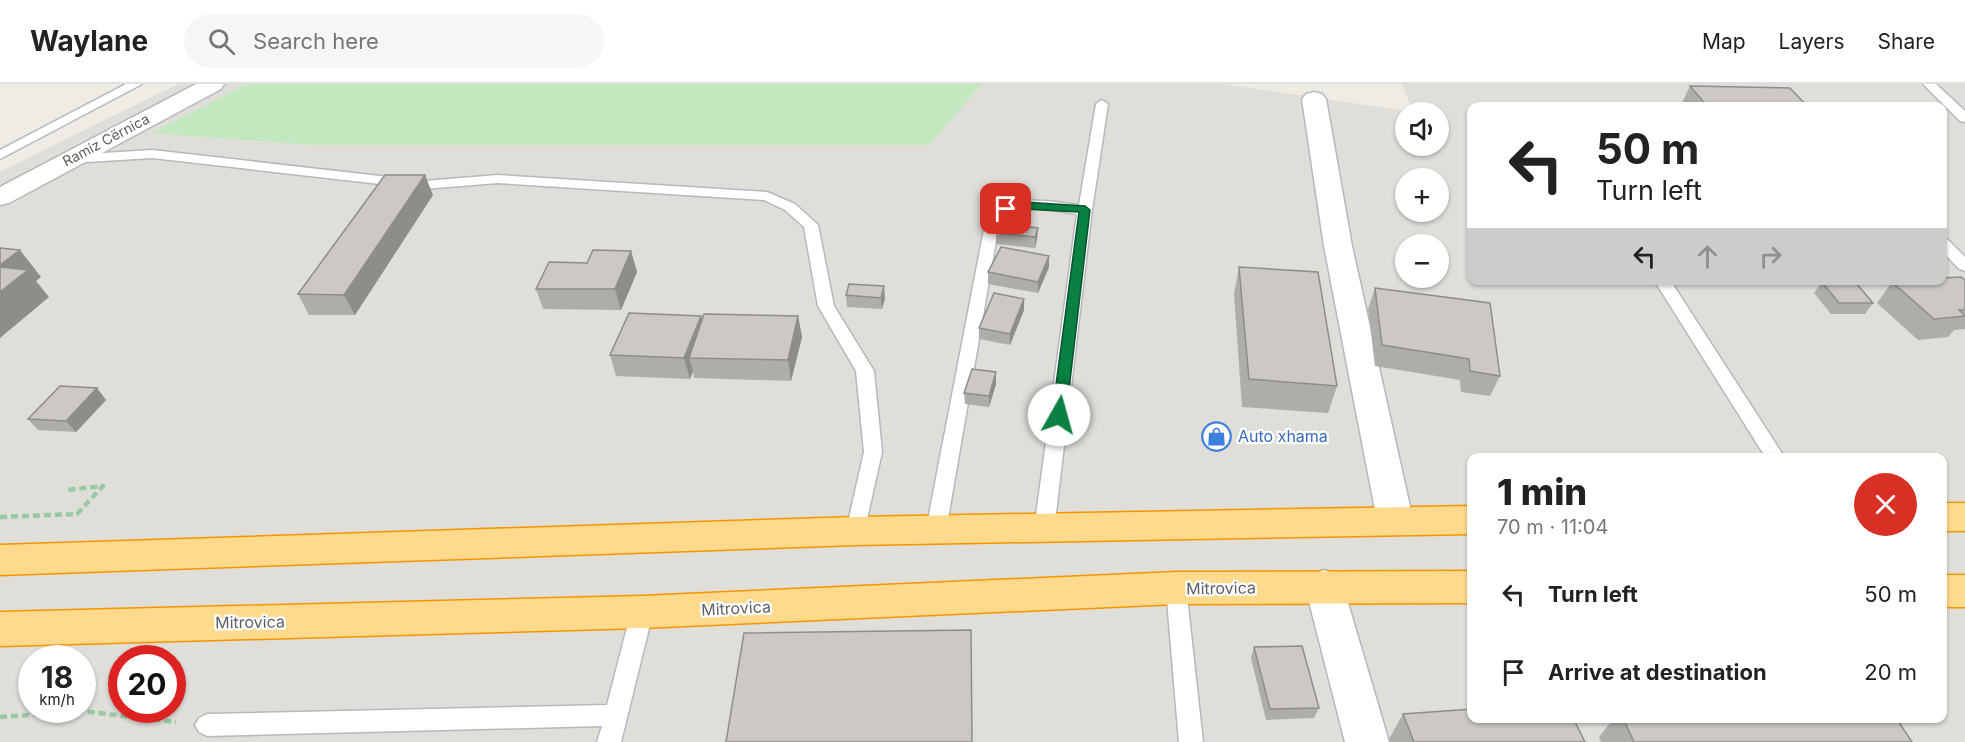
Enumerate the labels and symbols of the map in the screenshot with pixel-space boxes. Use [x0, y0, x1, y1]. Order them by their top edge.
street label: Ramiz Cërnica [60, 110, 152, 170]
pin [980, 183, 1031, 234]
position arrow [1027, 383, 1091, 447]
shop icon: Auto xhama [1201, 420, 1233, 452]
place label: Auto xhama [1238, 426, 1328, 446]
street label: Mitrovica [1186, 577, 1256, 599]
street label: Mitrovica [701, 596, 771, 620]
street label: Mitrovica [215, 611, 285, 633]
speed limit sign: 20 [108, 645, 186, 723]

